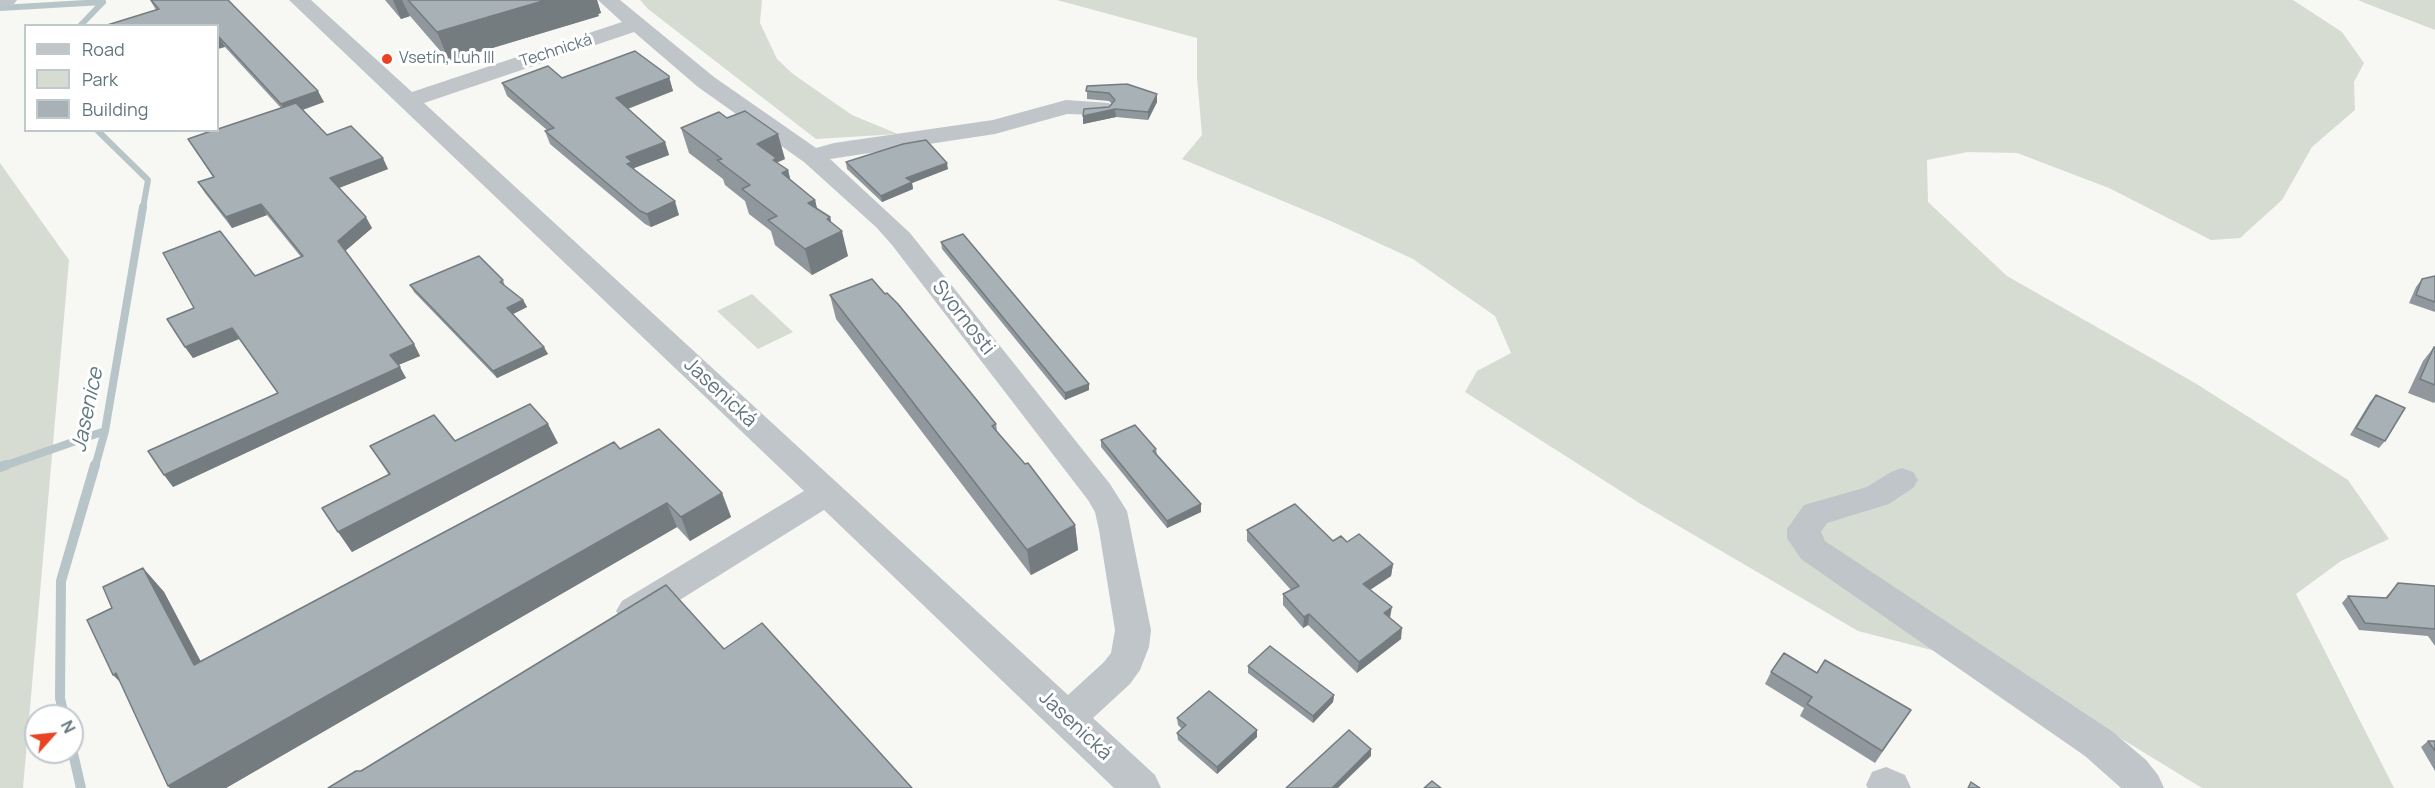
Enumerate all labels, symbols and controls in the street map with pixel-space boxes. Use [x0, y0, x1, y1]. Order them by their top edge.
legend [24, 24, 219, 132]
street label: Technická [517, 30, 595, 72]
text: Road [82, 37, 125, 61]
place label: Vsetín, Luh III [399, 49, 495, 69]
marker: Vsetín, Luh III [380, 52, 394, 66]
text: Park [82, 67, 118, 91]
text: Building [82, 97, 148, 121]
street label: Svornosti [926, 276, 1000, 360]
street label: Jasenická [679, 353, 761, 433]
water label: Jasenice [67, 366, 109, 454]
street label: Jasenická [1034, 686, 1116, 766]
north arrow [24, 704, 84, 764]
text: N [56, 717, 81, 737]

